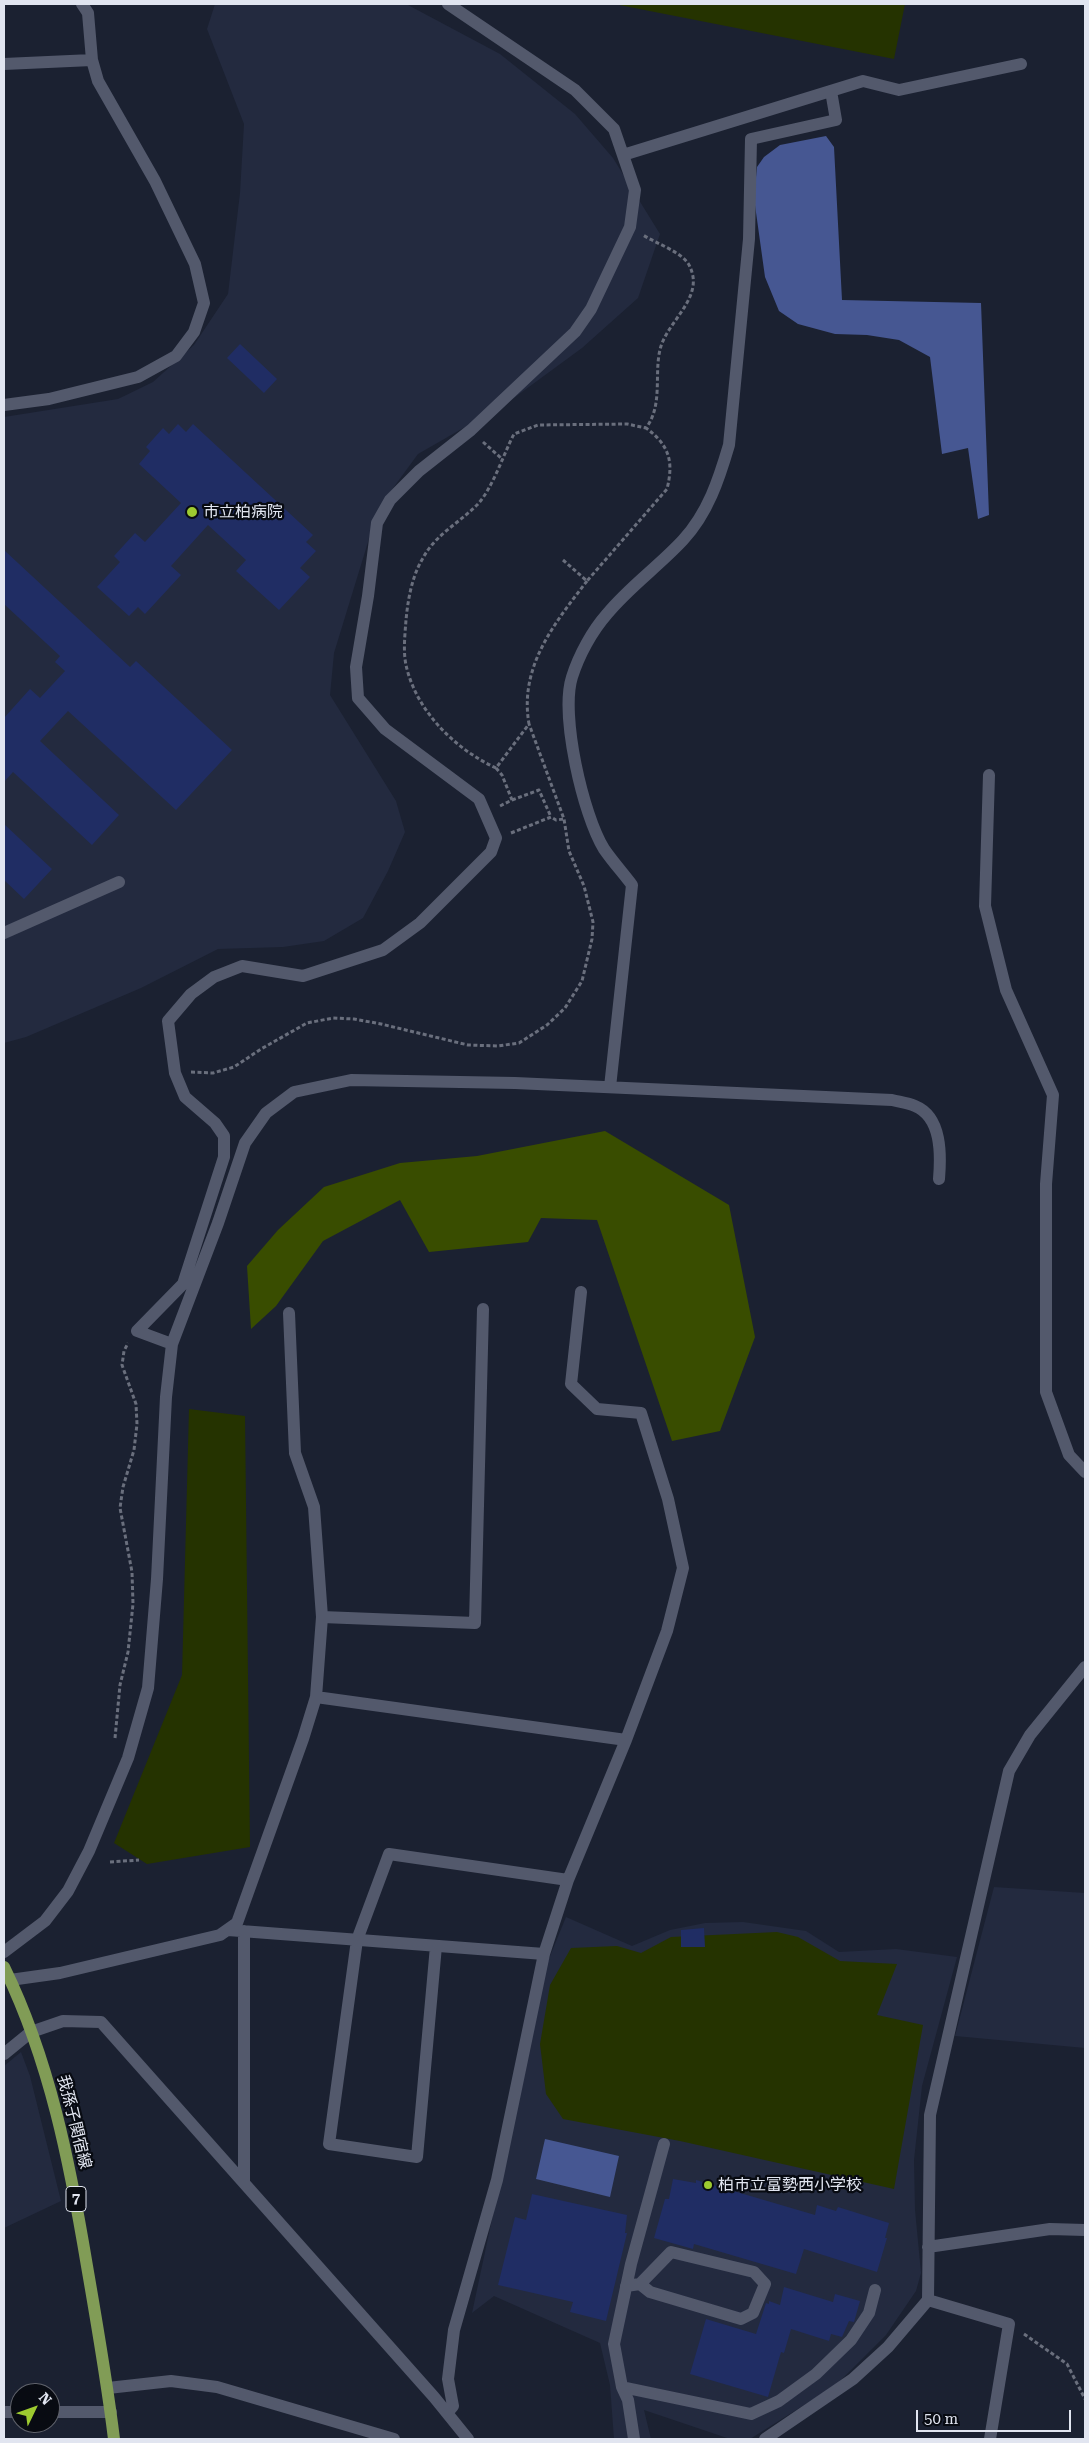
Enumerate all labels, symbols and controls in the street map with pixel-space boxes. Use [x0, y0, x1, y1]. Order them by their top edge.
place label: 市立柏病院 [203, 502, 283, 522]
marker: 市立柏病院 [185, 505, 199, 519]
street label: 我孫子関宿線 [53, 2073, 95, 2171]
place label: 柏市立富勢西小学校 [718, 2175, 862, 2195]
marker: 柏市立富勢西小学校 [702, 2179, 714, 2191]
road number: 7 [66, 2186, 86, 2212]
north arrow [10, 2383, 60, 2433]
text: N [36, 2389, 55, 2408]
scale bar [919, 2400, 1074, 2432]
text: 50 m [924, 2410, 958, 2428]

